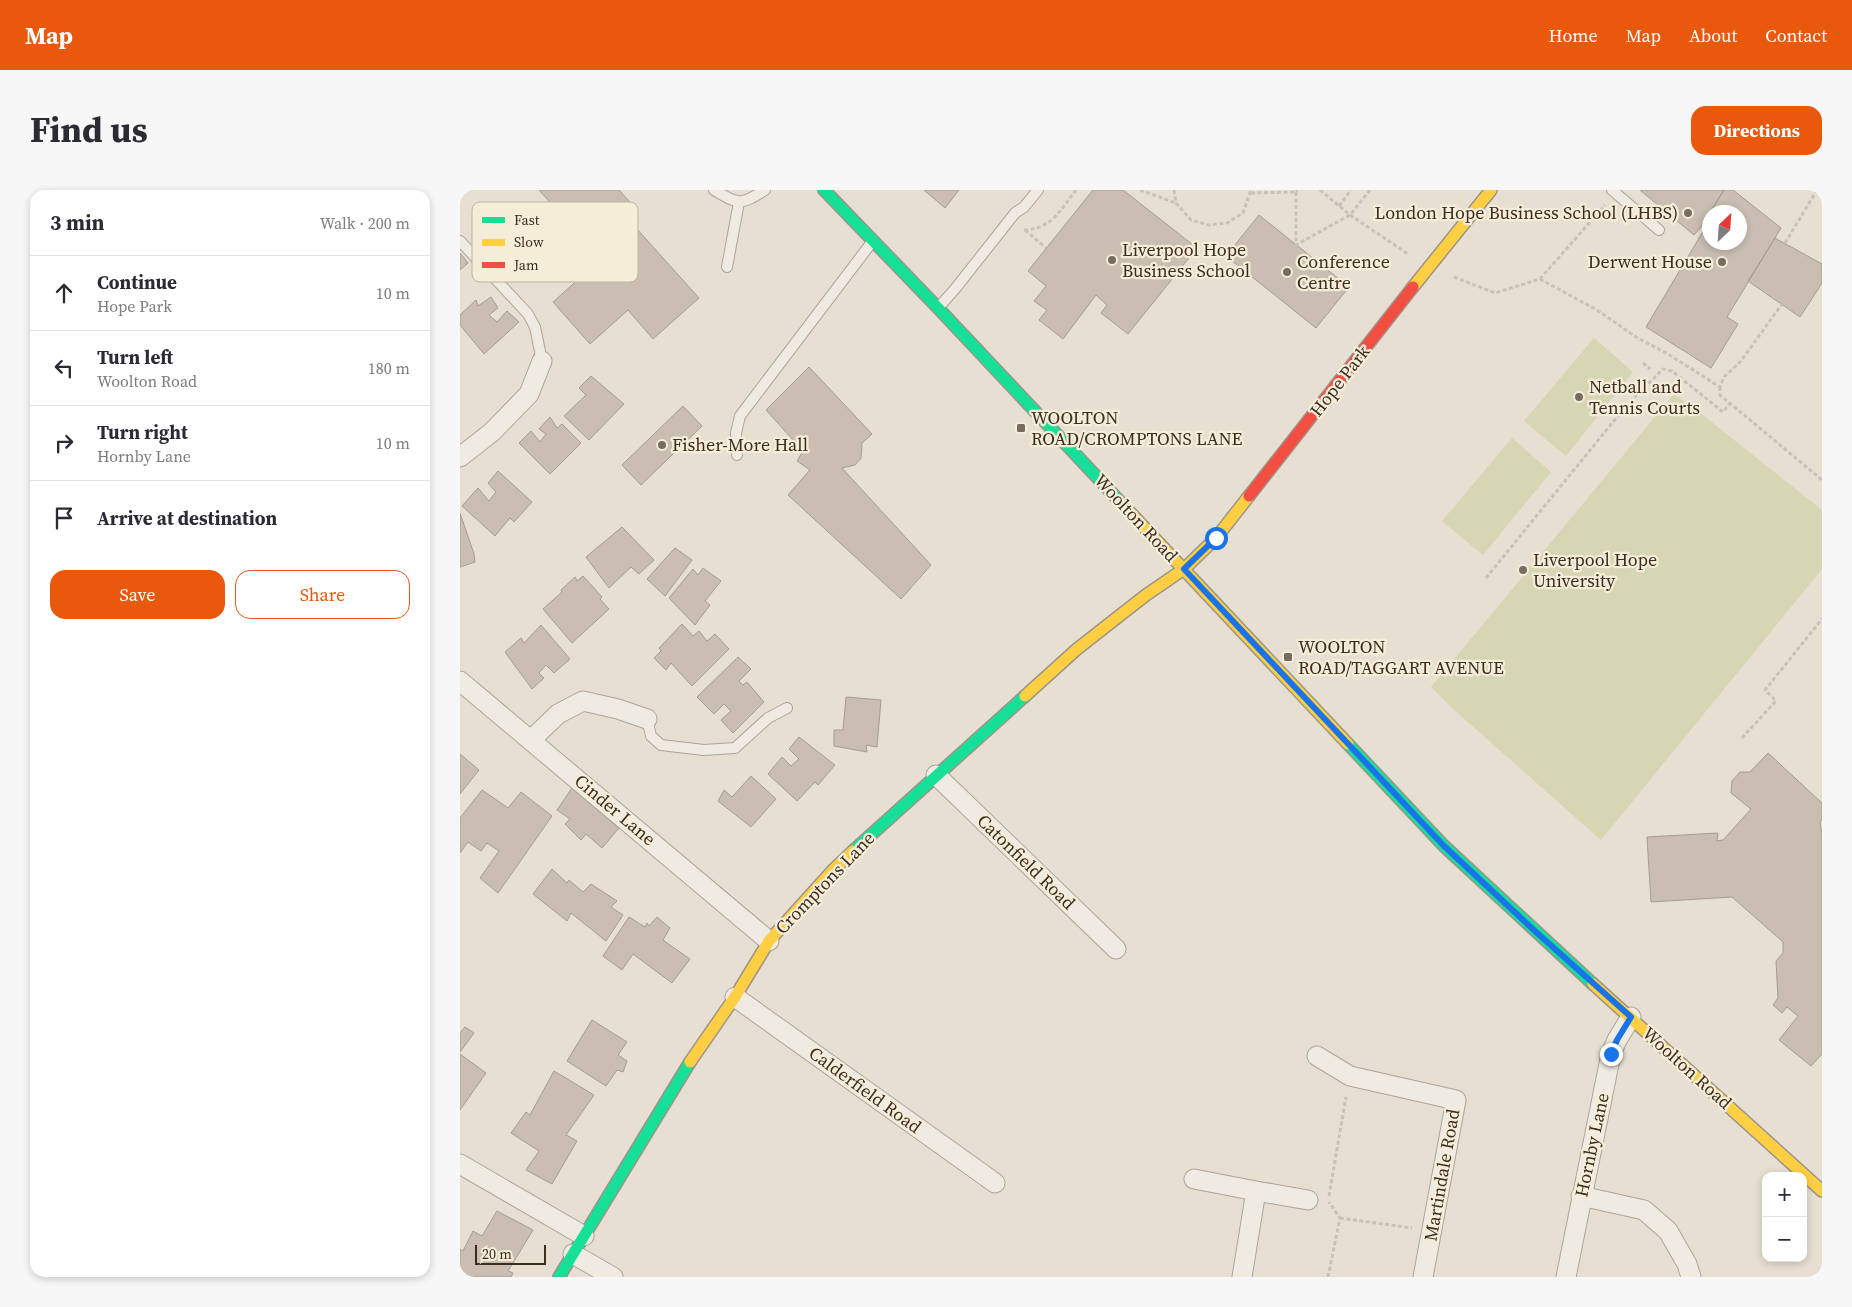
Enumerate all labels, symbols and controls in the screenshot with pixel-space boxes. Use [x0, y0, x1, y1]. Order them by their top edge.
text: Map [25, 19, 73, 52]
text: Home [1549, 23, 1598, 48]
text: Map [1626, 23, 1661, 48]
text: About [1689, 23, 1737, 48]
text: Contact [1765, 23, 1827, 48]
text: Find us [30, 106, 148, 154]
button: Directions [1691, 106, 1822, 155]
place label: London Hope Business School (LHBS) [1374, 200, 1678, 225]
legend [472, 202, 638, 282]
north arrow [1702, 205, 1747, 250]
marker: London Hope Business School (LHBS) [1682, 207, 1694, 219]
text: 3 min [50, 208, 105, 237]
text: Fast [514, 210, 540, 230]
text: Walk · 200 m [320, 212, 410, 234]
text: Slow [514, 232, 544, 252]
place label: Liverpool Hope Business School [1122, 237, 1250, 283]
place label: Conference Centre [1297, 249, 1390, 295]
place label: Derwent House [1588, 249, 1712, 274]
marker: Liverpool Hope Business School [1106, 254, 1118, 266]
text: Jam [513, 255, 539, 275]
marker: Derwent House [1716, 256, 1728, 268]
marker: Conference Centre [1281, 266, 1293, 278]
text: Continue [97, 269, 177, 295]
icon: ahead [50, 279, 78, 307]
text: 10 m [376, 282, 410, 304]
text: Hope Park [97, 295, 172, 317]
street label: Hope Park [1304, 340, 1376, 422]
text: Turn left [97, 344, 173, 370]
icon: left [50, 354, 78, 382]
text: 180 m [368, 357, 410, 379]
text: Woolton Road [97, 370, 197, 392]
place label: Netball and Tennis Courts [1589, 374, 1700, 420]
marker: Netball and Tennis Courts [1573, 391, 1585, 403]
place label: WOOLTON ROAD/CROMPTONS LANE [1031, 405, 1242, 451]
text: Turn right [97, 419, 188, 445]
marker: WOOLTON ROAD/CROMPTONS LANE [1015, 422, 1027, 434]
icon: right [50, 429, 78, 457]
text: 10 m [376, 432, 410, 454]
place label: Fisher-More Hall [672, 432, 808, 457]
marker: Fisher-More Hall [656, 439, 668, 451]
text: Hornby Lane [97, 445, 191, 467]
street label: Woolton Road [1089, 468, 1184, 567]
icon: arrive [50, 504, 78, 532]
text: Arrive at destination [97, 505, 277, 531]
route start [1205, 527, 1228, 550]
place label: Liverpool Hope University [1533, 547, 1657, 593]
marker: Liverpool Hope University [1517, 564, 1529, 576]
button: Save [50, 570, 225, 619]
button: Share [235, 570, 410, 619]
place label: WOOLTON ROAD/TAGGART AVENUE [1298, 634, 1504, 680]
marker: WOOLTON ROAD/TAGGART AVENUE [1282, 651, 1294, 663]
street label: Cinder Lane [569, 768, 661, 851]
street label: Catonfield Road [972, 808, 1081, 915]
street label: Cromptons Lane [769, 826, 880, 939]
street label: Woolton Road [1637, 1021, 1738, 1115]
street label: Calderfield Road [804, 1040, 927, 1139]
route end [1600, 1043, 1623, 1066]
street label: Hornby Lane [1568, 1091, 1615, 1199]
street label: Martindale Road [1418, 1107, 1465, 1243]
map controls [1762, 1172, 1807, 1262]
button: + [1762, 1172, 1807, 1217]
button: − [1762, 1217, 1807, 1262]
scale bar [475, 1242, 546, 1265]
text: 20 m [482, 1244, 512, 1264]

